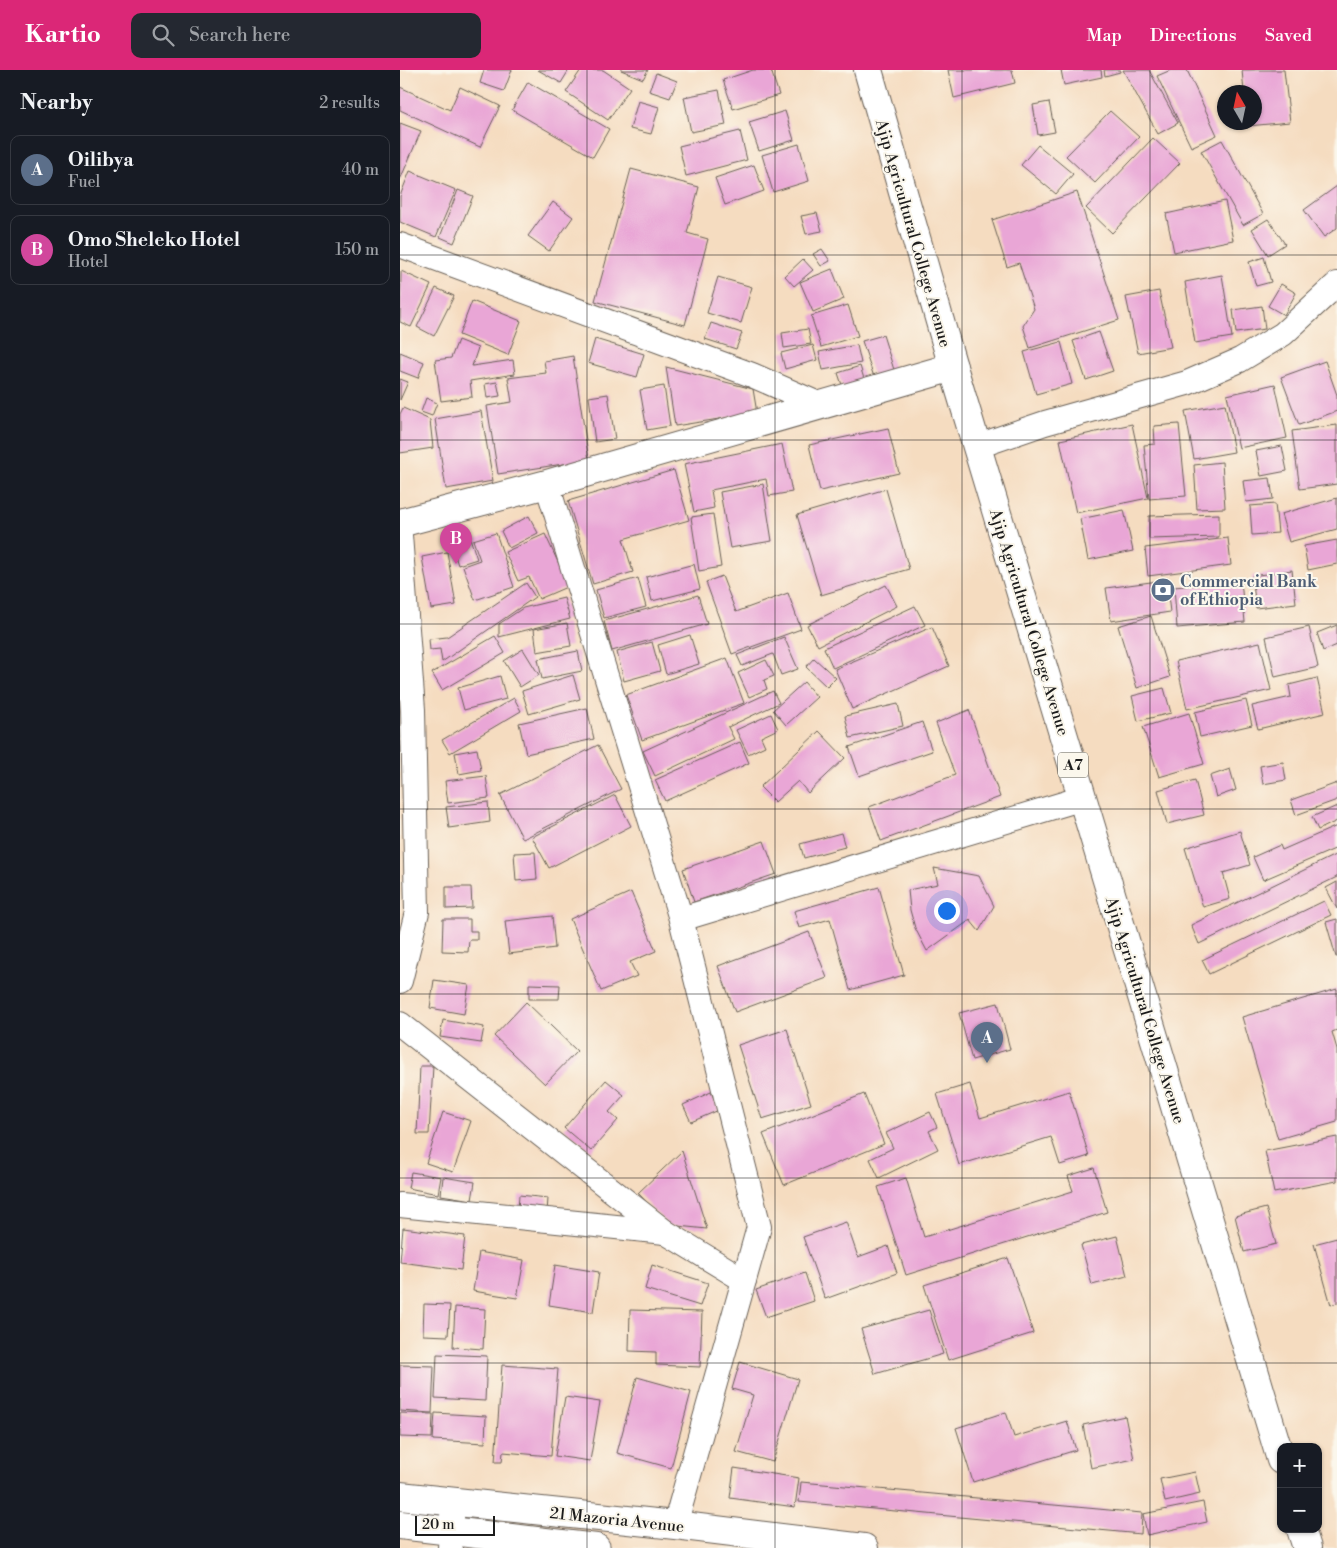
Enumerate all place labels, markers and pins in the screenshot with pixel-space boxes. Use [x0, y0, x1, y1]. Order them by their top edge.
pin: B [440, 523, 472, 564]
place label: Commercial Bank of Ethiopia [1180, 572, 1318, 610]
bank icon: Commercial Bank of Ethiopia [1150, 577, 1176, 603]
pin: A [971, 1022, 1003, 1063]

